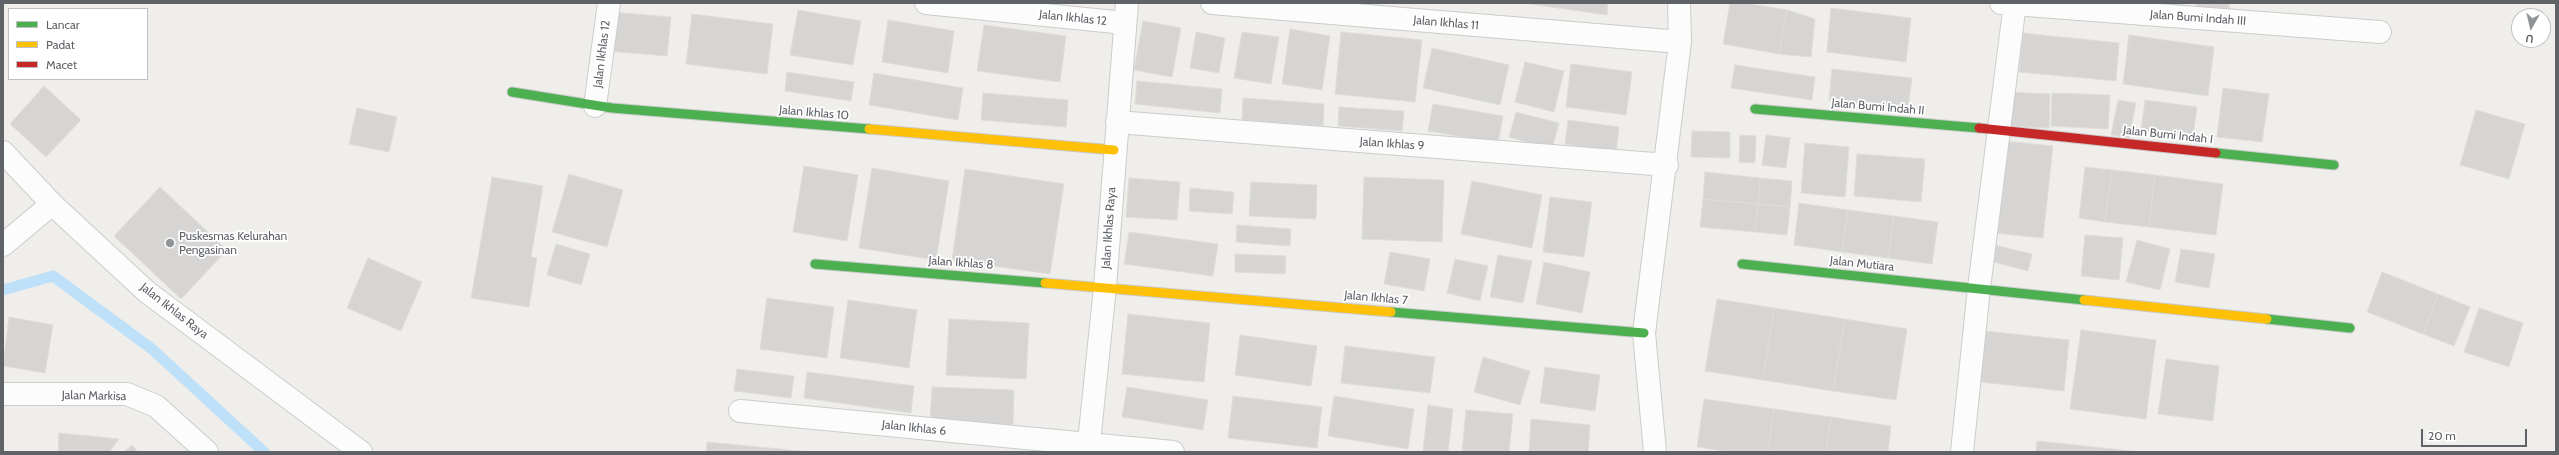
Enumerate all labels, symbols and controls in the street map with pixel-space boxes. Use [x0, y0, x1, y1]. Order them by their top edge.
street label: Jalan Ikhlas 12 [1038, 7, 1108, 29]
street label: Jalan Bumi Indah III [2149, 7, 2247, 29]
legend [8, 8, 148, 80]
north arrow [2511, 8, 2551, 48]
street label: Jalan Ikhlas 11 [1413, 13, 1479, 33]
text: Lancar [46, 17, 79, 32]
street label: Jalan Ikhlas 12 [591, 19, 613, 89]
text: U [2525, 31, 2534, 46]
text: Padat [46, 37, 75, 52]
text: Macet [46, 57, 77, 72]
street label: Jalan Bumi Indah II [1831, 96, 1925, 118]
street label: Jalan Ikhlas 10 [778, 103, 850, 123]
street label: Jalan Bumi Indah I [2122, 123, 2214, 147]
street label: Jalan Ikhlas 9 [1359, 135, 1425, 153]
street label: Jalan Ikhlas Raya [1099, 186, 1119, 270]
place label: Puskesmas Kelurahan Pengasinan [179, 229, 287, 257]
marker: Puskesmas Kelurahan Pengasinan [164, 237, 176, 249]
street label: Jalan Mutiara [1829, 253, 1895, 275]
street label: Jalan Ikhlas 8 [928, 254, 994, 272]
street label: Jalan Ikhlas Raya [137, 280, 211, 342]
street label: Jalan Ikhlas 7 [1344, 288, 1408, 308]
street label: Jalan Markisa [62, 388, 126, 404]
street label: Jalan Ikhlas 6 [881, 417, 947, 439]
scale bar [2423, 421, 2529, 447]
text: 20 m [2428, 428, 2456, 443]

